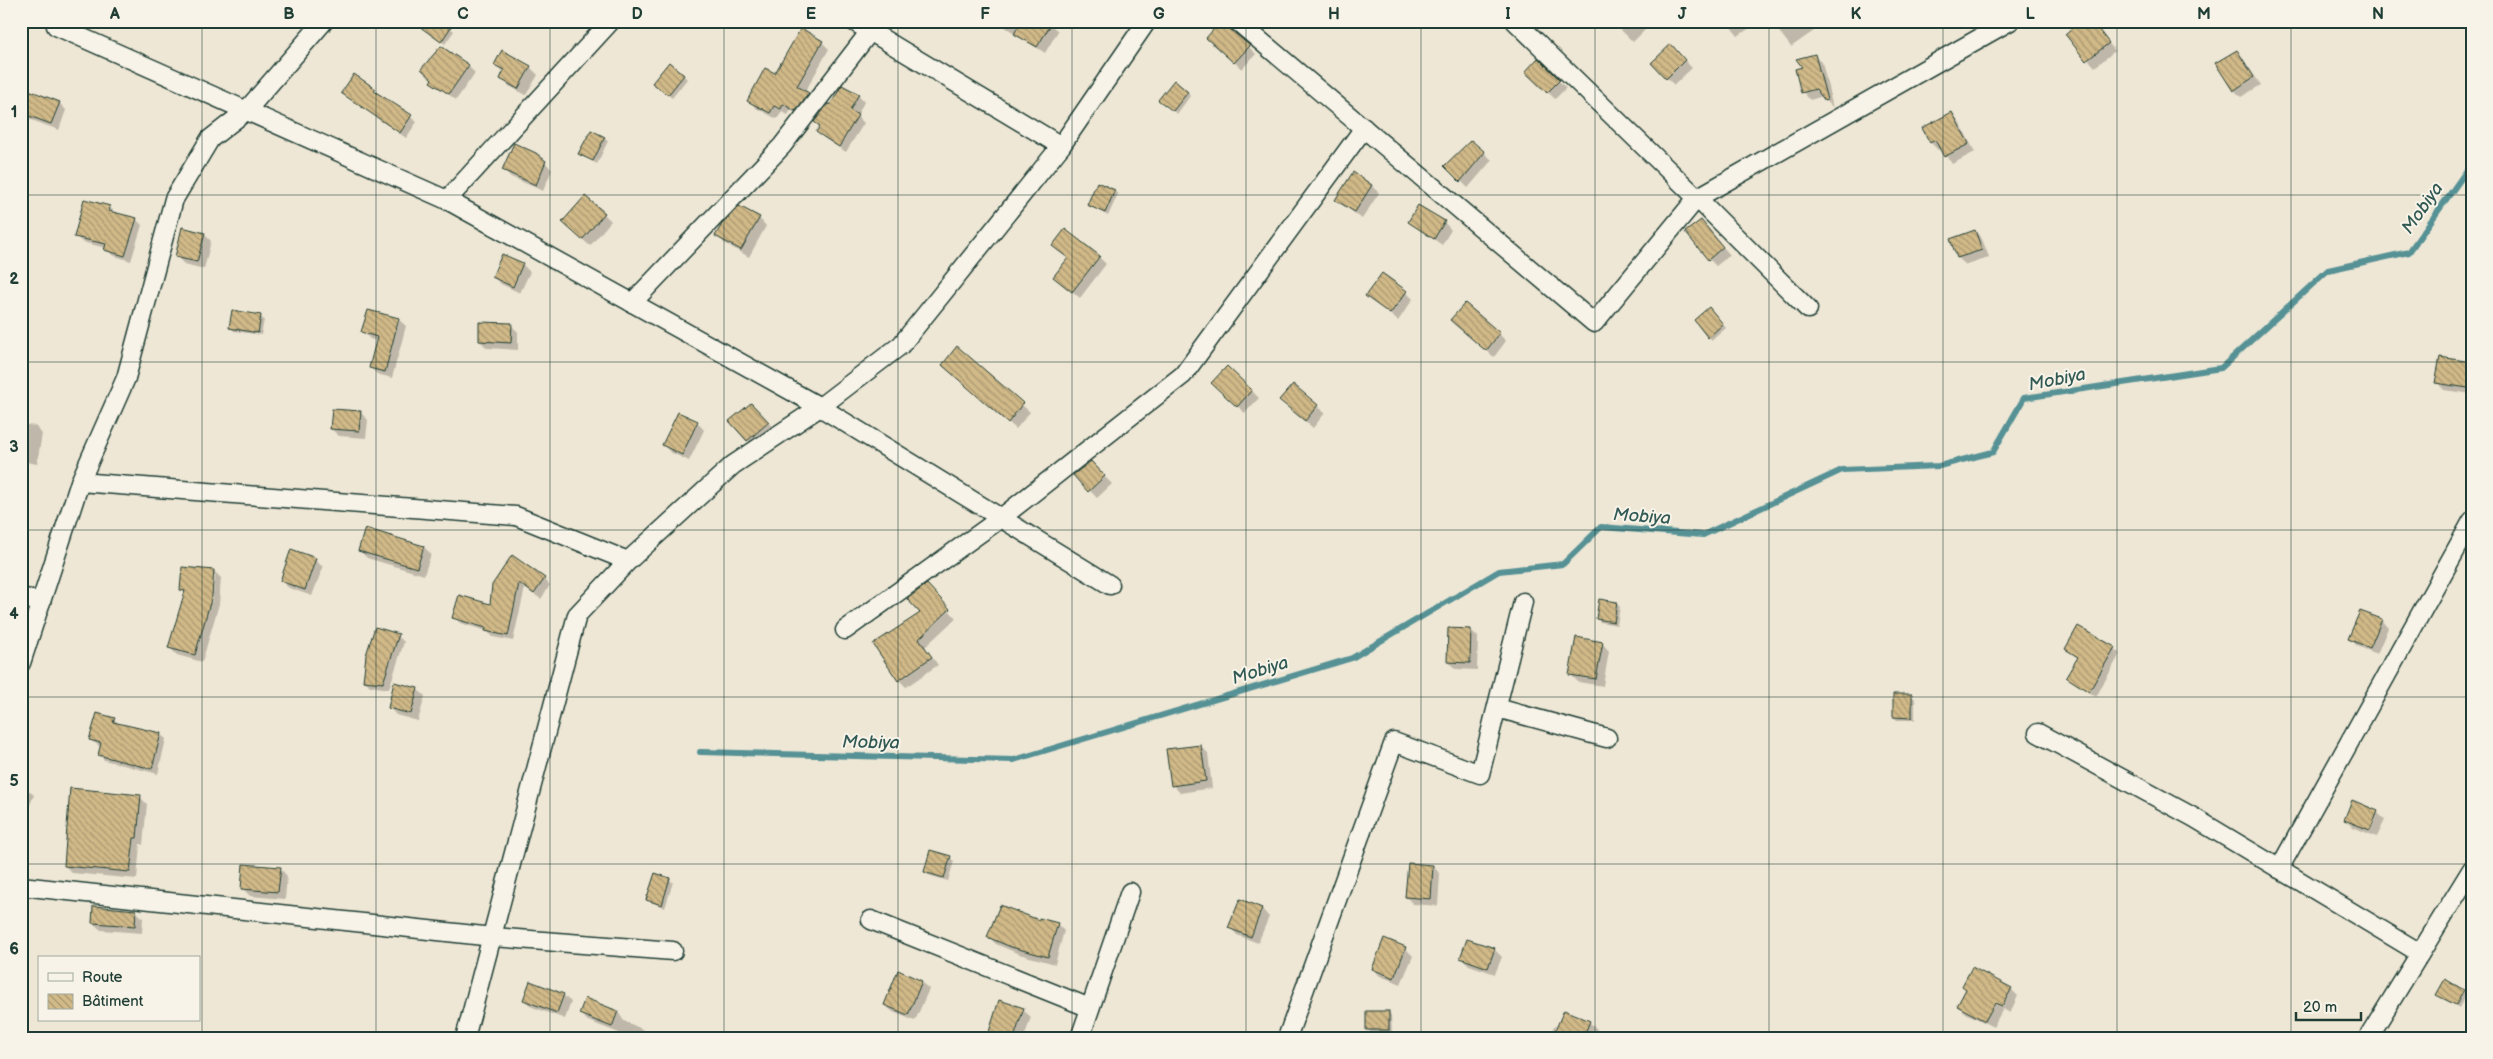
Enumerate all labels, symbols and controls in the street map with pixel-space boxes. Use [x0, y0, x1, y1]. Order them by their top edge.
text: A [109, 5, 120, 24]
text: B [283, 5, 295, 24]
text: C [457, 5, 469, 24]
text: D [631, 5, 643, 24]
text: E [806, 5, 816, 24]
text: F [980, 5, 990, 24]
text: G [1153, 5, 1165, 24]
text: H [1328, 5, 1340, 24]
text: I [1505, 5, 1511, 24]
text: J [1678, 5, 1687, 24]
text: K [1851, 5, 1862, 24]
text: L [2025, 5, 2035, 24]
text: M [2197, 5, 2211, 24]
text: N [2372, 5, 2384, 24]
text: 1 [11, 103, 17, 122]
water label: Mobiya [2397, 179, 2448, 238]
text: 2 [9, 270, 19, 289]
water label: Mobiya [2027, 364, 2087, 395]
text: 3 [9, 438, 19, 457]
water label: Mobiya [1612, 504, 1672, 529]
text: 4 [9, 605, 19, 624]
water label: Mobiya [1229, 652, 1291, 689]
water label: Mobiya [842, 731, 900, 754]
text: 5 [9, 772, 19, 791]
text: 6 [9, 940, 19, 959]
legend [38, 956, 200, 1022]
text: Route [82, 968, 123, 987]
scale bar [2296, 989, 2360, 1021]
text: Bâtiment [82, 992, 144, 1011]
text: 20 m [2303, 998, 2337, 1017]

